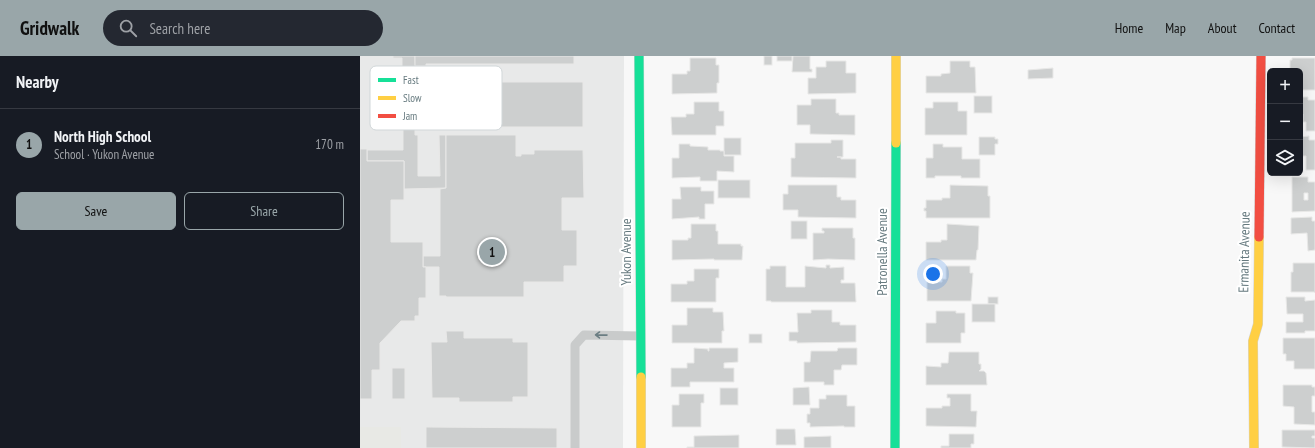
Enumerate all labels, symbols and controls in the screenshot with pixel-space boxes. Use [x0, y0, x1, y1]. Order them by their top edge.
search box [103, 10, 383, 46]
text: Gridwalk [20, 16, 79, 40]
icon: search [117, 17, 139, 39]
text: Search here [149, 19, 210, 38]
text: Home [1115, 19, 1143, 37]
text: Map [1165, 19, 1186, 37]
text: About [1208, 19, 1237, 37]
text: Contact [1259, 19, 1295, 37]
legend [370, 66, 502, 130]
map controls [1267, 68, 1303, 176]
button: + [1267, 68, 1303, 104]
text: Nearby [16, 71, 59, 93]
text: Fast [403, 73, 419, 87]
text: Slow [403, 91, 422, 105]
button: − [1267, 104, 1303, 140]
text: Jam [402, 109, 417, 123]
text: North High School [54, 127, 151, 146]
text: 1 [26, 136, 32, 153]
text: 170 m [315, 136, 344, 153]
button: layers [1267, 140, 1303, 176]
text: School · Yukon Avenue [54, 146, 154, 163]
button: Save [16, 192, 176, 230]
button: Share [184, 192, 344, 230]
street label: Patronella Avenue [873, 208, 891, 296]
street label: Ermanita Avenue [1234, 211, 1254, 293]
street label: Yukon Avenue [617, 218, 635, 286]
pin: 1 [479, 237, 505, 267]
your location [923, 264, 943, 284]
one-way arrow [595, 331, 608, 339]

